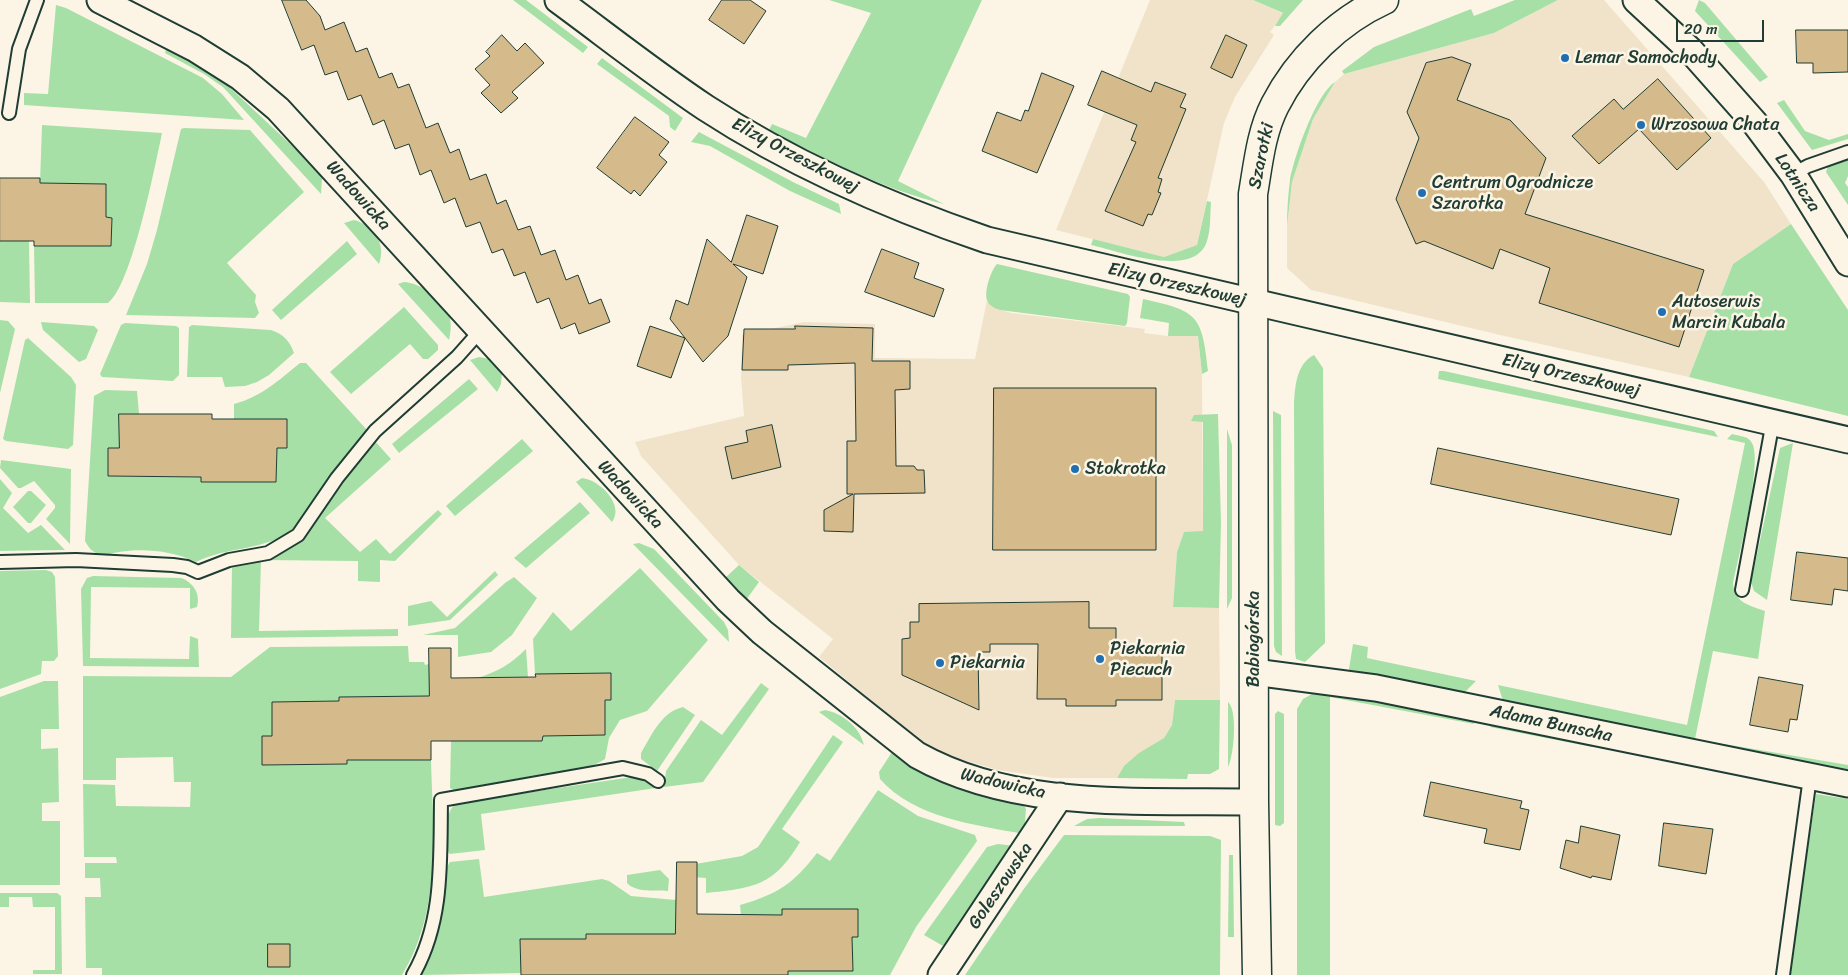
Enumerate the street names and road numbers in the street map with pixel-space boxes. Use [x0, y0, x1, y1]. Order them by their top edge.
street label: Elizy Orzeszkowej [728, 113, 862, 199]
street label: Szarotki [1244, 121, 1280, 191]
street label: Lotnicza [1769, 149, 1825, 217]
street label: Wadowicka [321, 157, 395, 235]
street label: Elizy Orzeszkowej [1106, 259, 1248, 311]
street label: Elizy Orzeszkowej [1500, 350, 1642, 402]
street label: Wadowicka [593, 456, 667, 534]
street label: Babiogórska [1243, 591, 1265, 687]
street label: Adama Bunscha [1488, 701, 1614, 747]
street label: Wadowicka [958, 764, 1048, 804]
street label: Goleszowska [964, 839, 1038, 933]

